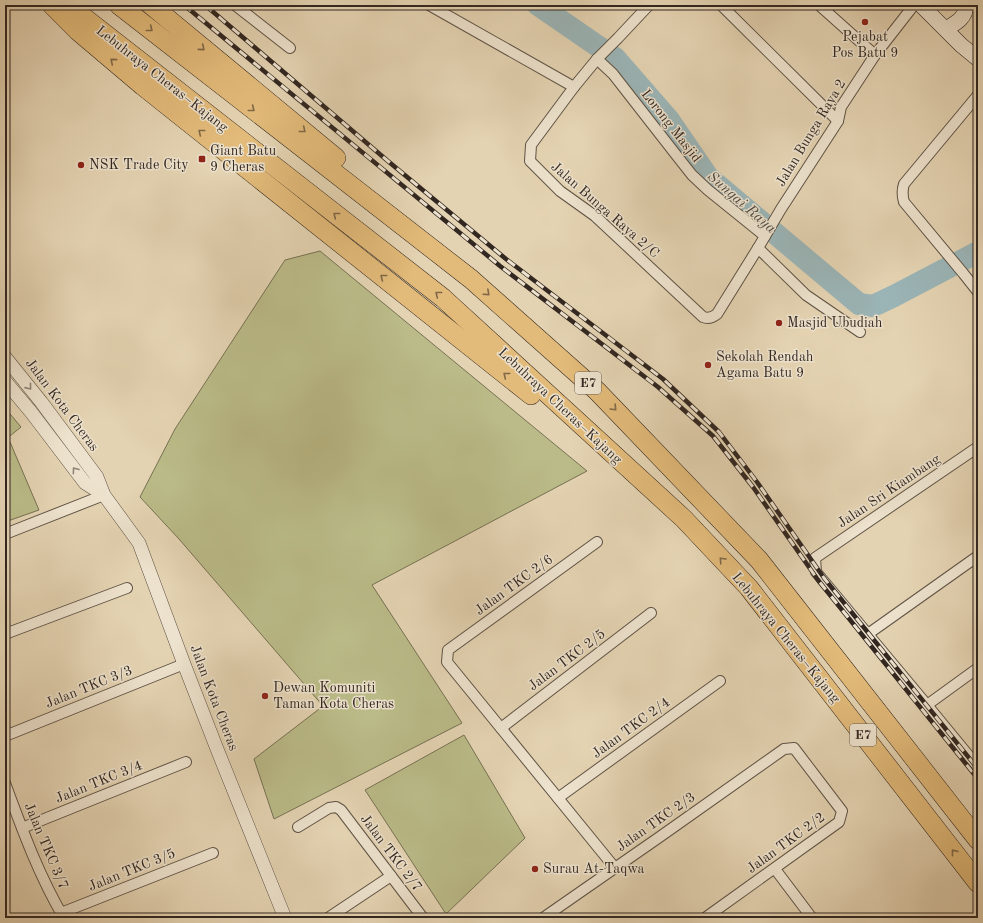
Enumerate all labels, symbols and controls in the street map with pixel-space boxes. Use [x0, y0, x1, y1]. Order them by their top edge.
marker: Pejabat Pos Batu 9 [860, 17, 870, 27]
street label: Lebuhraya Cheras–Kajang [93, 23, 231, 135]
one-way arrow [145, 24, 152, 31]
place label: Pejabat Pos Batu 9 [832, 30, 898, 60]
one-way arrow [197, 43, 205, 50]
one-way arrow [111, 58, 118, 65]
street label: Jalan Bunga Raya 2 [773, 77, 849, 189]
street label: Lorong Masjid [638, 87, 704, 165]
one-way arrow [248, 104, 255, 111]
one-way arrow [298, 126, 305, 133]
one-way arrow [198, 130, 205, 137]
place label: Giant Batu 9 Cheras [210, 144, 277, 174]
marker: Giant Batu 9 Cheras [197, 154, 207, 164]
place label: NSK Trade City [89, 158, 189, 172]
street label: Jalan Bunga Raya 2/C [548, 159, 662, 261]
marker: NSK Trade City [76, 160, 86, 170]
water label: Sungai Raya [704, 169, 778, 237]
one-way arrow [333, 212, 340, 219]
one-way arrow [381, 275, 388, 282]
one-way arrow [482, 288, 489, 295]
one-way arrow [436, 292, 443, 299]
place label: Masjid Ubudiah [787, 316, 883, 330]
marker: Masjid Ubudiah [774, 318, 784, 328]
street label: Lebuhraya Cheras–Kajang [496, 345, 625, 467]
place label: Sekolah Rendah Agama Batu 9 [716, 350, 814, 380]
street label: Jalan Kota Cheras [23, 356, 101, 454]
marker: Sekolah Rendah Agama Batu 9 [703, 360, 713, 370]
one-way arrow [504, 372, 511, 379]
road number: E7 [575, 372, 601, 394]
one-way arrow [25, 383, 32, 390]
one-way arrow [609, 403, 617, 411]
street label: Jalan Sri Kiambang [835, 451, 943, 530]
one-way arrow [72, 467, 80, 474]
street label: Jalan TKC 2/6 [472, 552, 556, 618]
one-way arrow [719, 557, 727, 565]
street label: Lebuhraya Cheras–Kajang [729, 570, 843, 706]
street label: Jalan TKC 2/5 [526, 627, 608, 693]
street label: Jalan Kota Cheras [187, 643, 241, 753]
street label: Jalan TKC 3/3 [43, 663, 135, 711]
place label: Dewan Komuniti Taman Kota Cheras [273, 681, 394, 711]
marker: Dewan Komuniti Taman Kota Cheras [260, 691, 270, 701]
street label: Jalan TKC 2/4 [589, 695, 673, 761]
road number: E7 [850, 724, 876, 746]
street label: Jalan TKC 3/4 [53, 758, 145, 806]
street label: Jalan TKC 2/3 [614, 790, 698, 854]
street label: Jalan TKC 3/7 [21, 801, 71, 891]
street label: Jalan TKC 2/2 [744, 810, 828, 876]
street label: Jalan TKC 2/7 [358, 812, 424, 894]
street label: Jalan TKC 3/5 [86, 846, 178, 894]
one-way arrow [952, 849, 959, 856]
place label: Surau At-Taqwa [543, 862, 645, 876]
marker: Surau At-Taqwa [530, 864, 540, 874]

